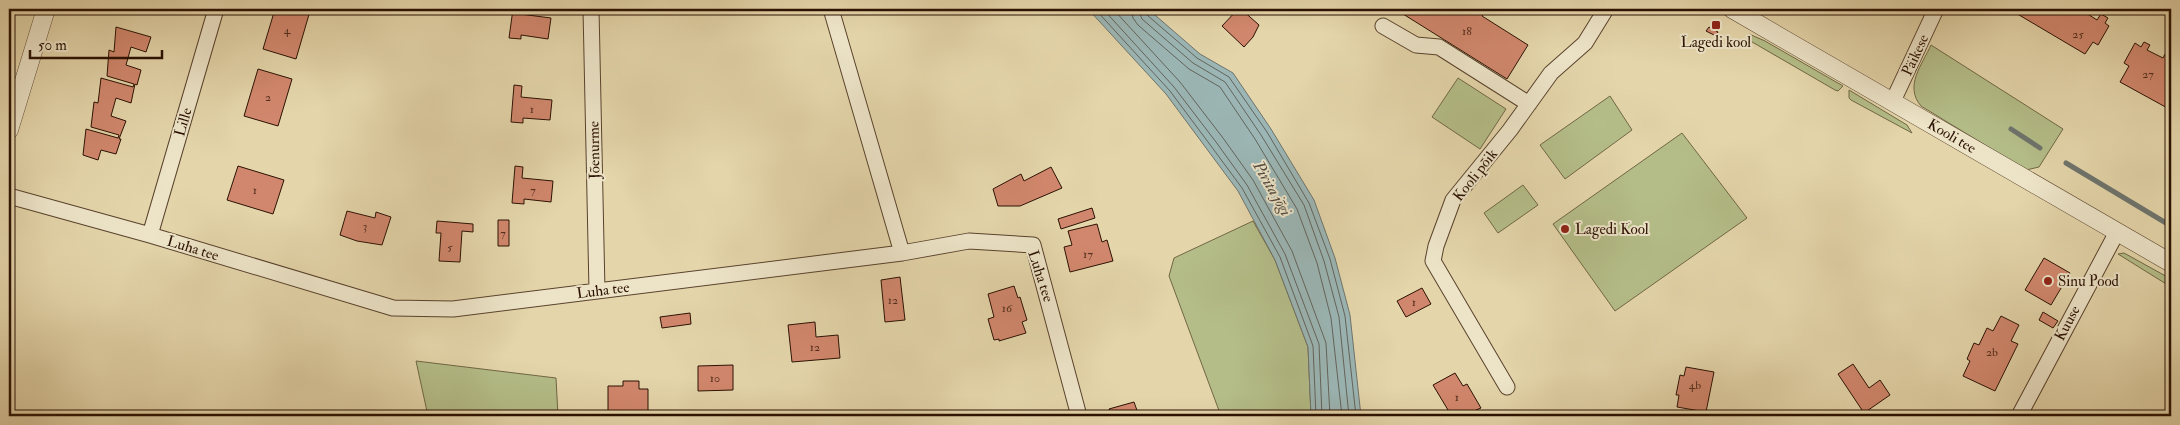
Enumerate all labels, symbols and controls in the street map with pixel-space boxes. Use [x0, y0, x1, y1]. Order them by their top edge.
marker: Lagedi kool [1710, 19, 1722, 31]
house number: 4 [284, 23, 291, 38]
house number: 18 [1462, 24, 1472, 39]
house number: 25 [2072, 27, 2084, 42]
scale bar [30, 28, 162, 60]
street label: Päikese [1898, 31, 1933, 79]
place label: Lagedi kool [1681, 33, 1751, 52]
text: 50 m [38, 36, 67, 55]
house number: 27 [2142, 67, 2154, 82]
house number: 2 [265, 90, 271, 105]
house number: 1 [530, 102, 534, 117]
street label: Lille [170, 106, 197, 139]
street label: Kooli tee [1924, 115, 1979, 158]
street label: Jõenurme [584, 121, 606, 180]
street label: Kooli põik [1449, 145, 1503, 206]
water label: Pirita jõgi [1248, 157, 1296, 220]
house number: 1 [253, 183, 257, 198]
house number: 7 [530, 183, 536, 198]
house number: 3 [363, 219, 367, 234]
place label: Lagedi Kool [1575, 220, 1649, 239]
marker: Lagedi Kool [1559, 223, 1571, 235]
house number: 7 [500, 226, 506, 241]
street label: Luha tee [165, 232, 221, 265]
house number: 5 [447, 240, 453, 255]
house number: 17 [1083, 247, 1093, 262]
street label: Luha tee [1023, 248, 1058, 304]
place label: Sinu Pood [2058, 272, 2120, 291]
marker: Sinu Pood [2042, 275, 2054, 287]
street label: Luha tee [575, 278, 631, 303]
house number: 12 [888, 293, 898, 308]
house number: 1 [1412, 295, 1416, 310]
house number: 16 [1002, 301, 1013, 316]
street label: Kuuse [2050, 302, 2085, 344]
house number: 12 [810, 340, 820, 355]
house number: 2b [1986, 345, 1998, 360]
house number: 10 [710, 371, 720, 386]
house number: 4b [1689, 378, 1701, 393]
house number: 1 [1455, 390, 1459, 405]

